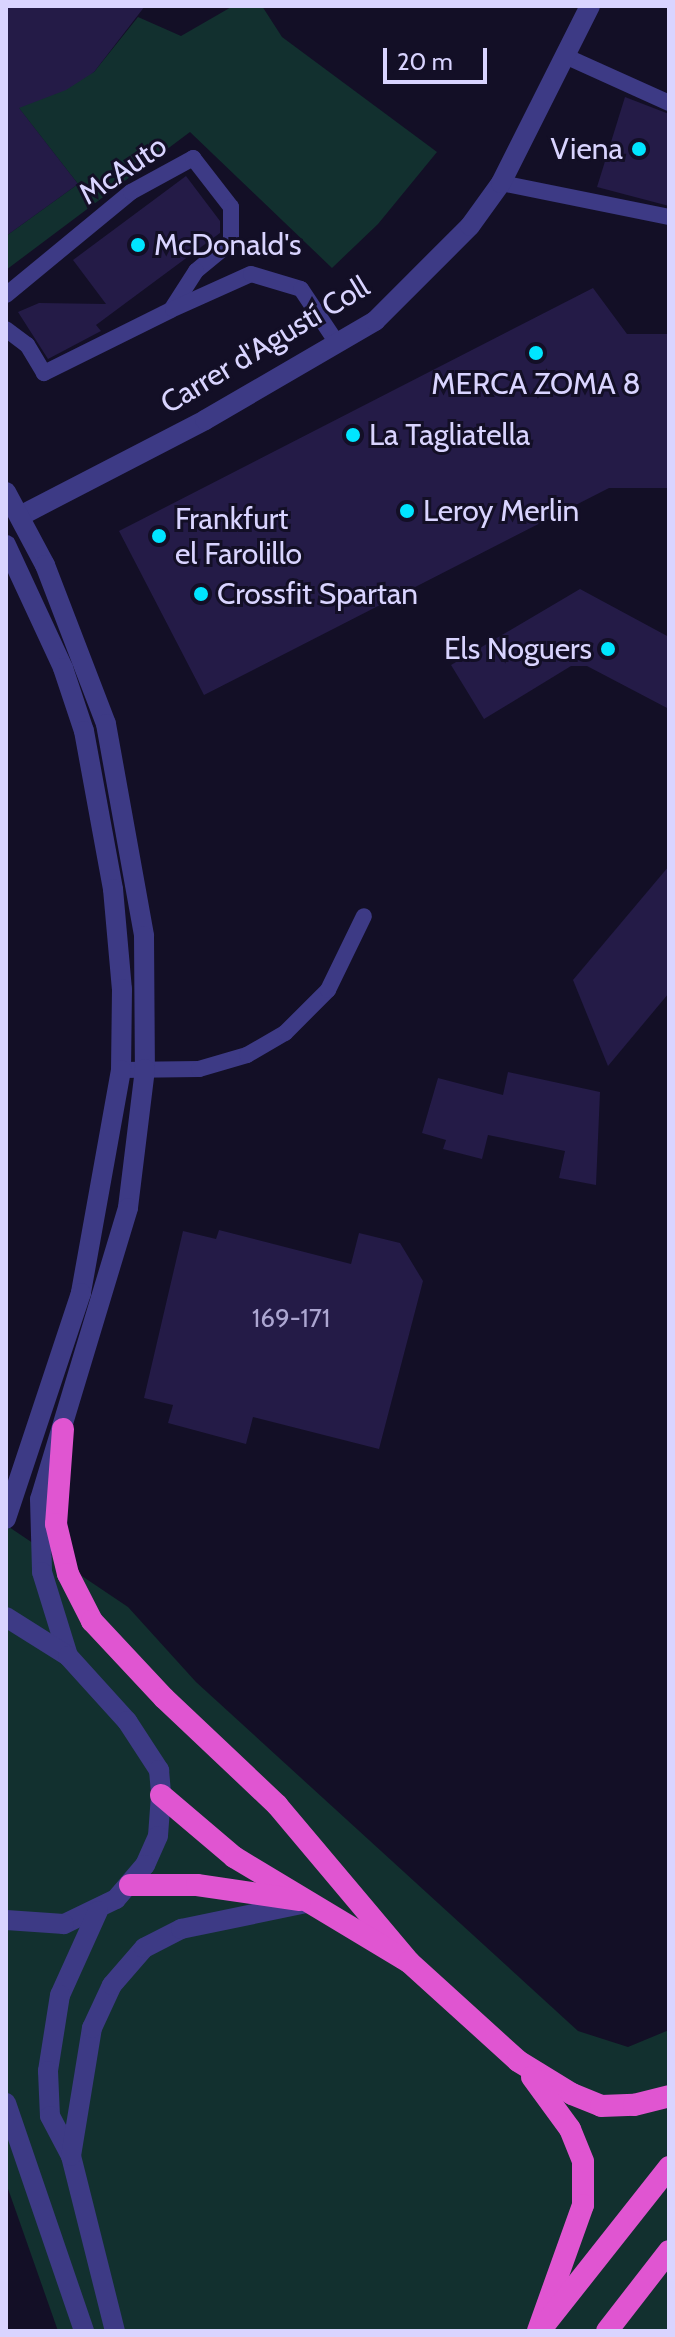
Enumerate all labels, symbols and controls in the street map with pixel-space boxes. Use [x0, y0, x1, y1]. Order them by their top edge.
scale bar [387, 32, 491, 82]
text: 20 m [397, 47, 453, 76]
street label: McAuto [72, 128, 174, 212]
place label: Viena [550, 131, 623, 167]
marker: Viena [630, 140, 648, 158]
place label: McDonald's [154, 227, 301, 263]
marker: McDonald's [129, 236, 147, 254]
street label: Carrer d'Agustí Coll [154, 269, 376, 421]
marker: MERCA ZOMA 8 [527, 344, 545, 362]
place label: MERCA ZOMA 8 [431, 366, 641, 402]
place label: La Tagliatella [369, 417, 530, 453]
marker: La Tagliatella [344, 426, 362, 444]
place label: Leroy Merlin [423, 493, 579, 529]
place label: Frankfurt el Farolillo [175, 501, 302, 572]
marker: Leroy Merlin [398, 502, 416, 520]
marker: Frankfurt el Farolillo [150, 527, 168, 545]
place label: Crossfit Spartan [217, 576, 418, 612]
marker: Crossfit Spartan [192, 585, 210, 603]
place label: Els Noguers [444, 631, 592, 667]
marker: Els Noguers [599, 640, 617, 658]
house number: 169-171 [252, 1303, 330, 1335]

